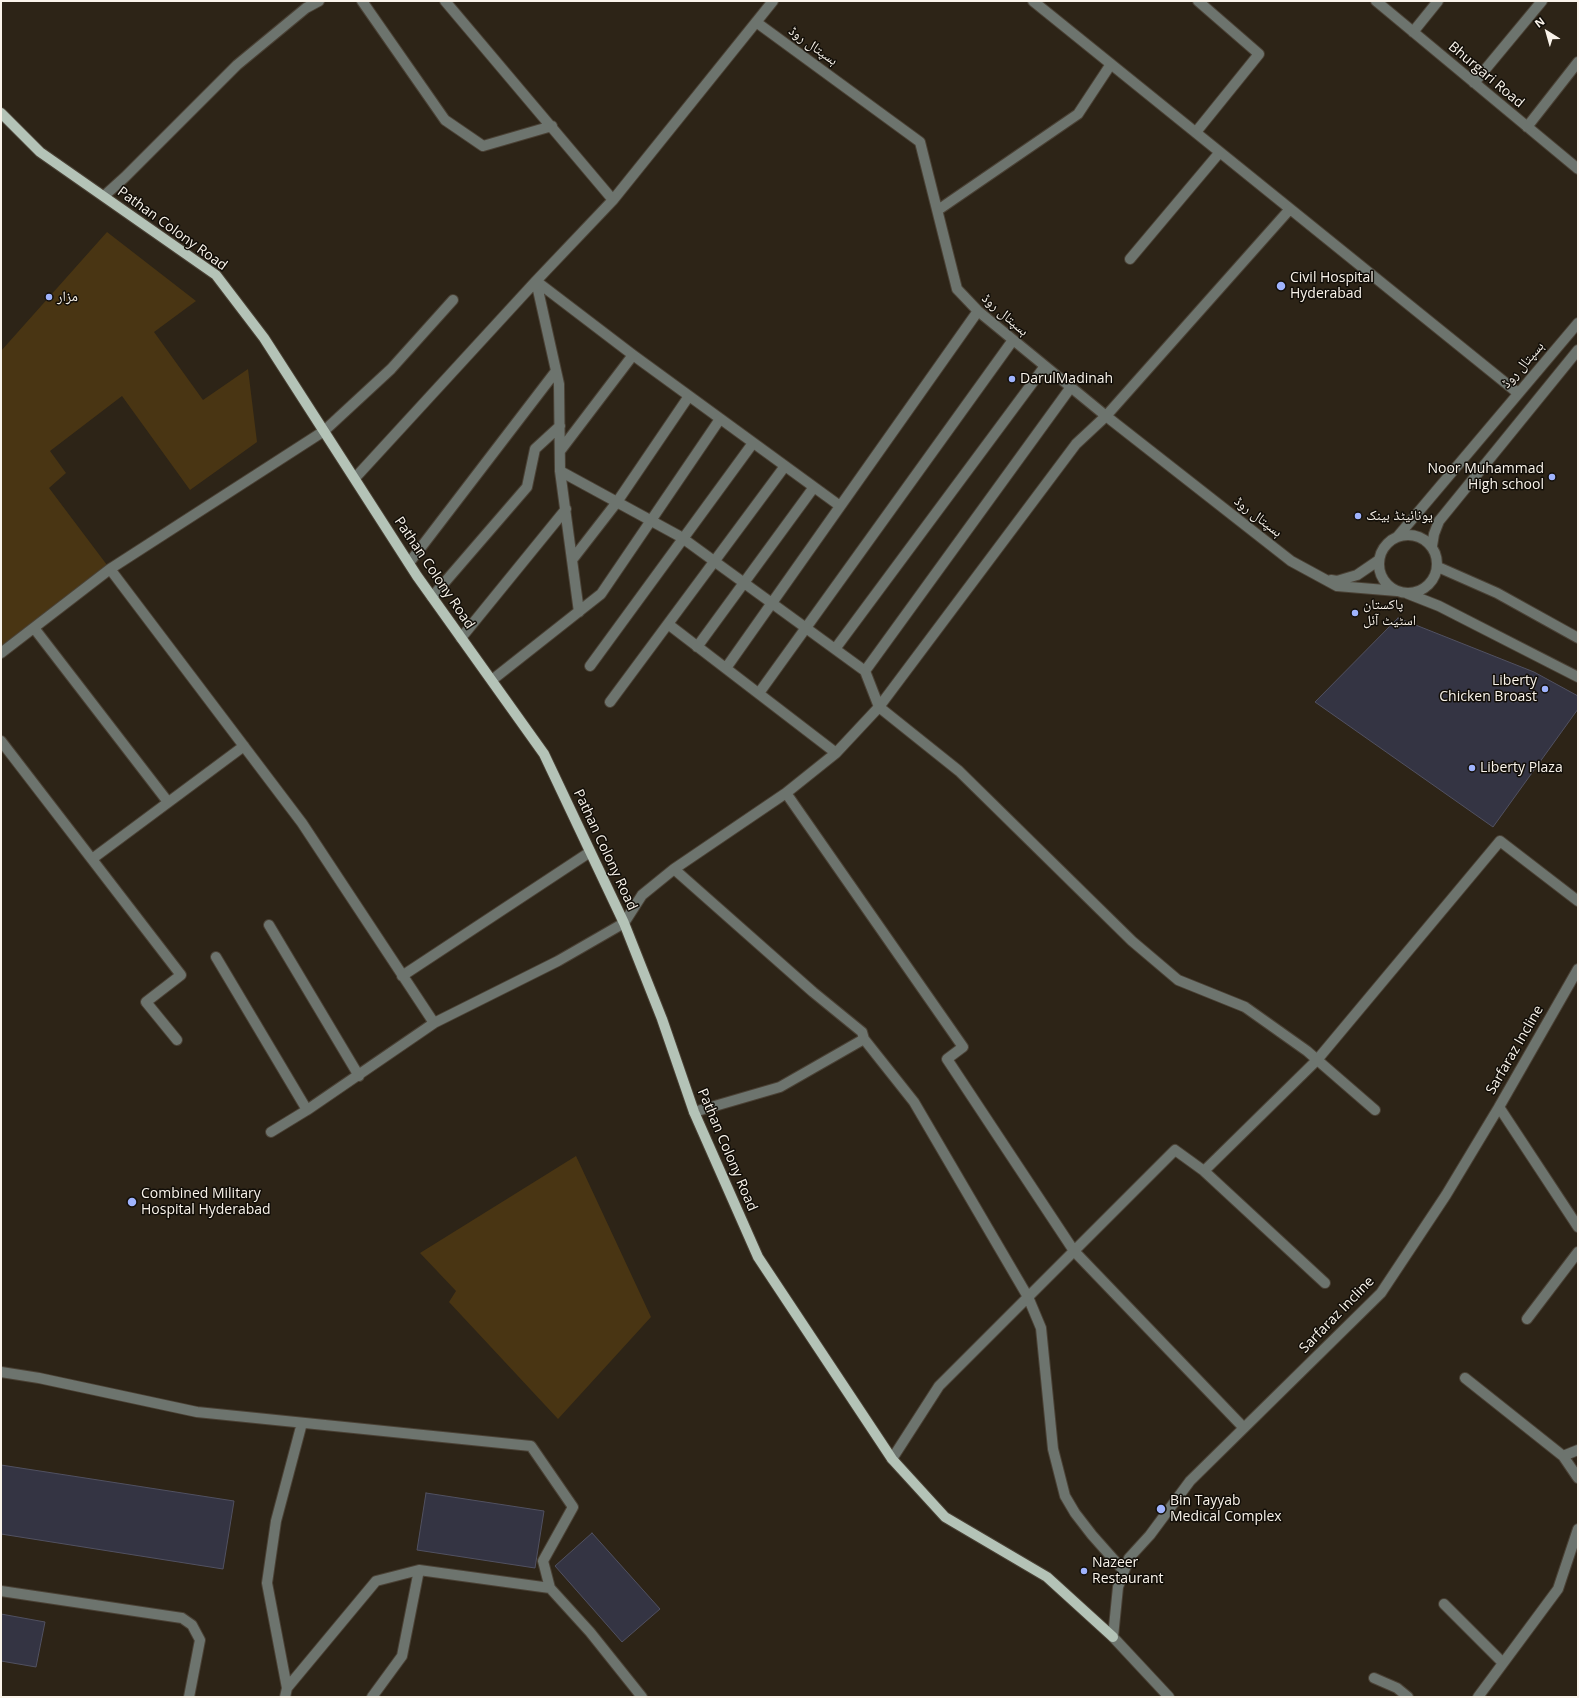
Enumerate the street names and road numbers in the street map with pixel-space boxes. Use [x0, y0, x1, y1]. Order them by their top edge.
street label: ہسپتال روڈ [785, 23, 841, 69]
street label: Bhurgari Road [1445, 38, 1527, 112]
street label: Pathan Colony Road [114, 184, 230, 274]
street label: ہسپتال روڈ [978, 290, 1032, 340]
street label: ہسپتال روڈ [1498, 338, 1548, 392]
street label: ہسپتال روڈ [1231, 493, 1285, 541]
street label: Pathan Colony Road [390, 514, 478, 632]
street label: Pathan Colony Road [570, 787, 640, 913]
street label: Sarfaraz Incline [1483, 1002, 1547, 1098]
street label: Pathan Colony Road [694, 1086, 760, 1214]
street label: Sarfaraz Incline [1296, 1273, 1378, 1357]

